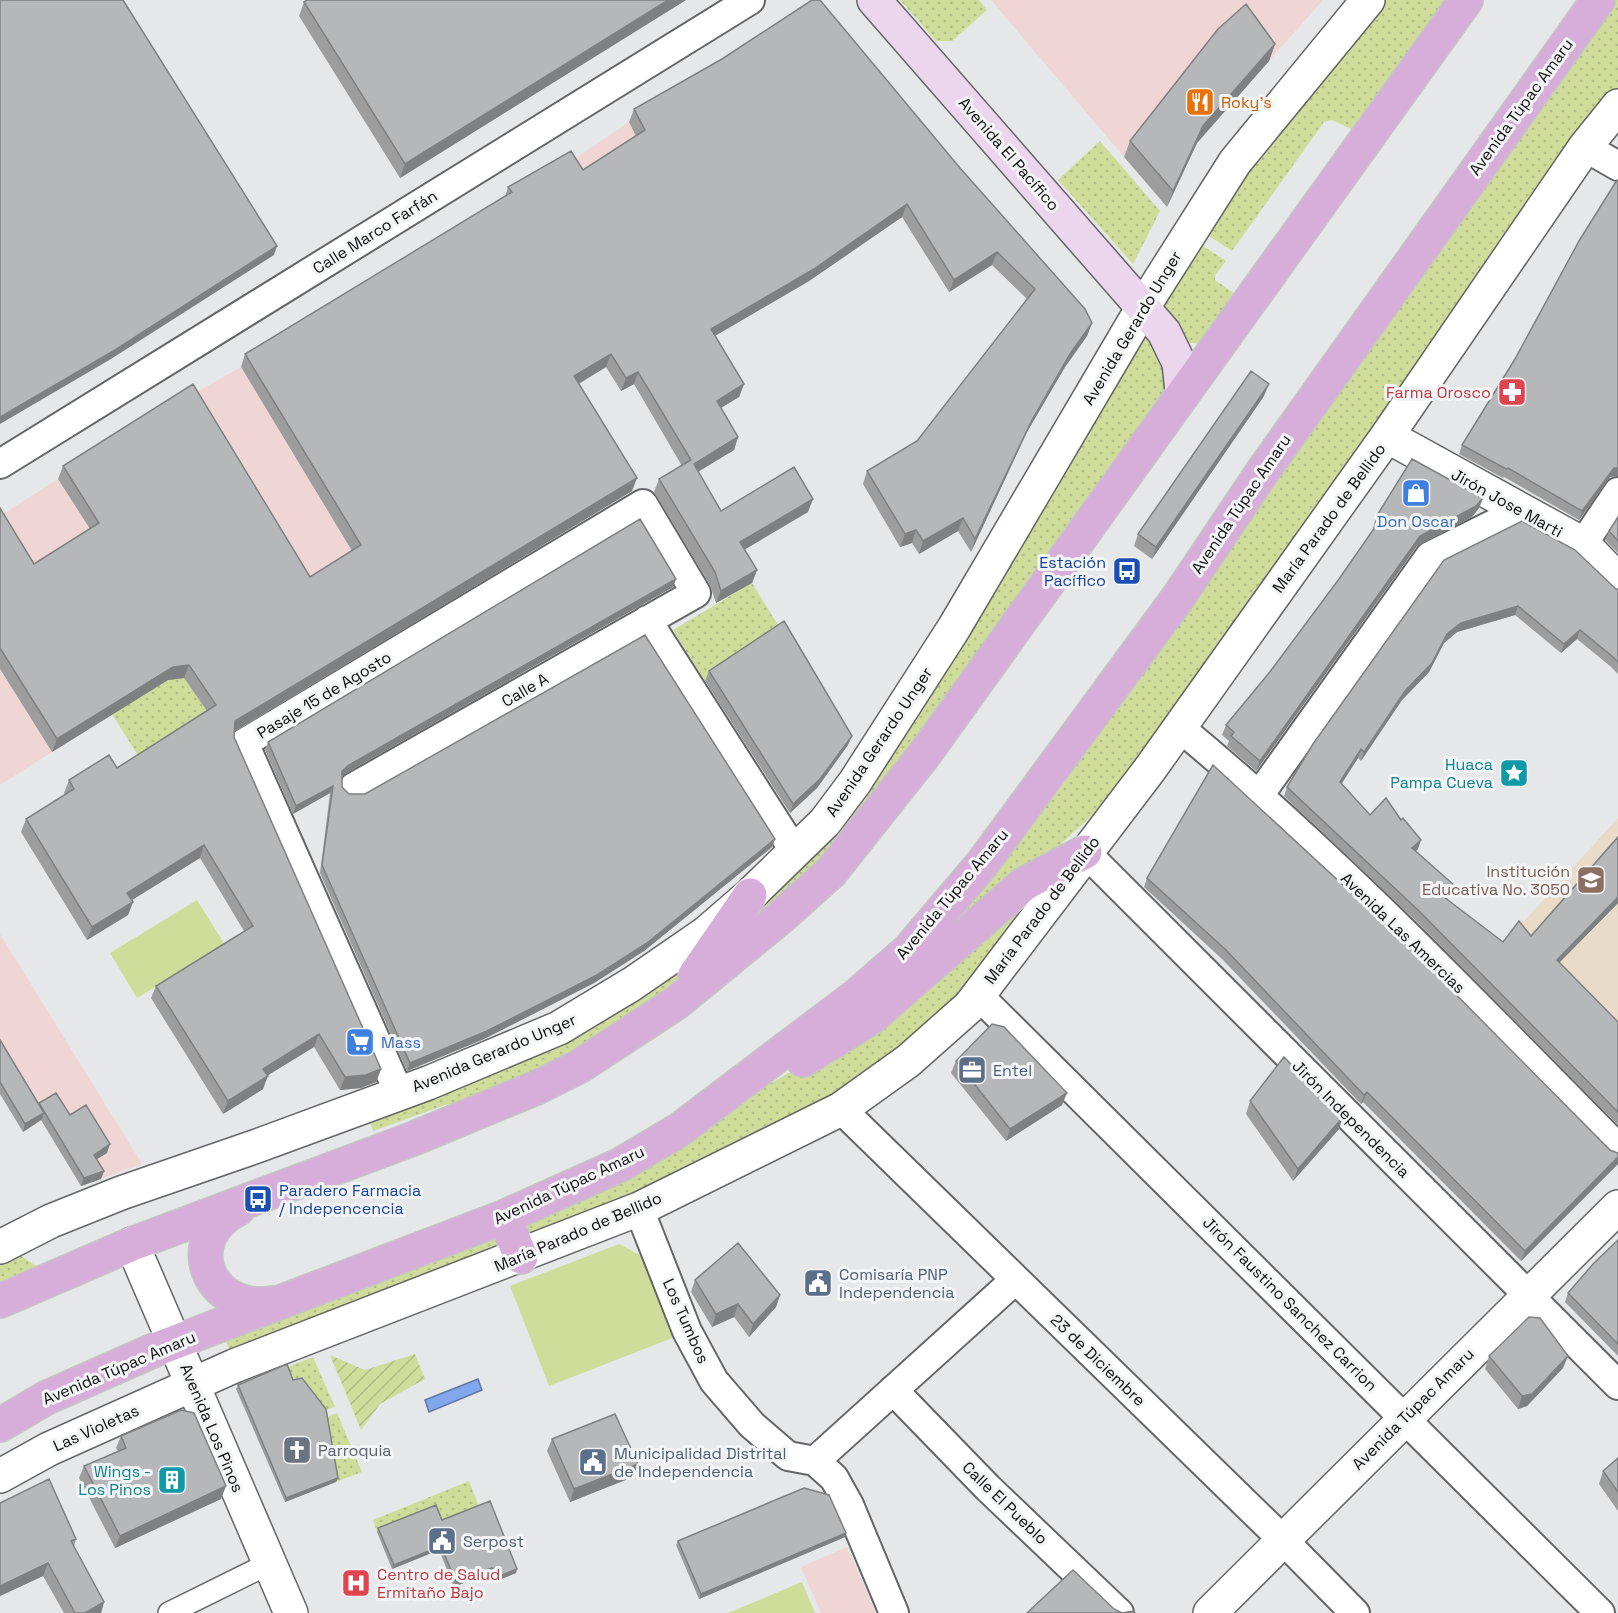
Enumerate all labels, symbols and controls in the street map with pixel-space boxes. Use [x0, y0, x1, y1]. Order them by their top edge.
street label: Avenida Túpac Amaru [1464, 34, 1578, 180]
restaurant icon: Roky's [1184, 86, 1216, 118]
place label: Roky's [1221, 92, 1272, 113]
street label: Avenida El Pacífico [954, 93, 1064, 215]
street label: Calle Marco Farfán [309, 185, 441, 279]
street label: Avenida Gerardo Unger [1078, 247, 1186, 409]
pharmacy icon: Farma Orosco [1496, 376, 1528, 408]
place label: Farma Orosco [1386, 382, 1491, 403]
street label: Avenida Túpac Amaru [1186, 430, 1296, 578]
street label: María Parado de Bellido [1268, 439, 1390, 597]
street label: Jirón Jose Marti [1448, 464, 1566, 542]
shop icon: Don Oscar [1400, 477, 1432, 509]
place label: Don Oscar [1377, 511, 1455, 532]
place label: Estación Pacífico [1039, 552, 1106, 591]
bus stop icon: Estación Pacífico [1111, 555, 1143, 587]
street label: Pasaje 15 de Agosto [253, 647, 395, 743]
street label: Avenida Gerardo Unger [821, 663, 937, 821]
street label: Calle A [498, 668, 552, 712]
place label: Huaca Pampa Cueva [1390, 754, 1493, 793]
place icon: Huaca Pampa Cueva [1498, 757, 1530, 789]
street label: Avenida Túpac Amaru [891, 824, 1013, 964]
street label: María Parado de Bellido [979, 832, 1105, 988]
place label: Institución Educativa No. 3050 [1422, 861, 1570, 900]
school or university icon: Institución Educativa No. 3050 [1575, 864, 1607, 896]
street label: Avenida Las Amercias [1336, 868, 1470, 998]
street label: Avenida Gerardo Unger [409, 1009, 579, 1097]
supermarket icon: Mass [344, 1026, 376, 1058]
place label: Mass [381, 1032, 421, 1053]
office icon: Entel [956, 1054, 988, 1086]
street label: Jirón Independencia [1288, 1056, 1414, 1182]
place label: Entel [993, 1060, 1032, 1081]
street label: Avenida Túpac Amaru [490, 1141, 648, 1229]
place label: Paradero Farmacia / Indepencencia [279, 1180, 421, 1219]
bus stop icon: Paradero Farmacia / Indepencencia [242, 1183, 274, 1215]
street label: María Parado de Bellido [491, 1187, 665, 1277]
street label: Jirón Faustino Sanchez Carrion [1198, 1212, 1382, 1396]
place label: Comisaría PNP Independencia [839, 1264, 954, 1303]
public building icon: Comisaría PNP Independencia [802, 1267, 834, 1299]
street label: Los Tumbos [658, 1275, 714, 1367]
street label: 23 de Diciembre [1046, 1309, 1150, 1411]
street label: Avenida Túpac Amaru [39, 1326, 199, 1410]
street label: Avenida Túpac Amaru [1348, 1344, 1478, 1474]
street label: Avenida Los Pinos [175, 1361, 249, 1495]
street label: Las Violetas [50, 1400, 142, 1456]
church icon: Parroquia [281, 1434, 313, 1466]
place label: Parroquia [318, 1440, 392, 1461]
place label: Municipalidad Distrital de Independencia [614, 1443, 786, 1482]
public building icon: Municipalidad Distrital de Independencia [577, 1446, 609, 1478]
street label: Calle El Pueblo [958, 1457, 1052, 1549]
place label: Wings - Los Pinos [78, 1461, 151, 1500]
building icon: Wings - Los Pinos [156, 1464, 188, 1496]
public building icon: Serpost [426, 1525, 458, 1557]
place label: Serpost [463, 1531, 524, 1552]
place label: Centro de Salud Ermitaño Bajo [377, 1564, 500, 1603]
hospital icon: Centro de Salud Ermitaño Bajo [340, 1567, 372, 1599]

